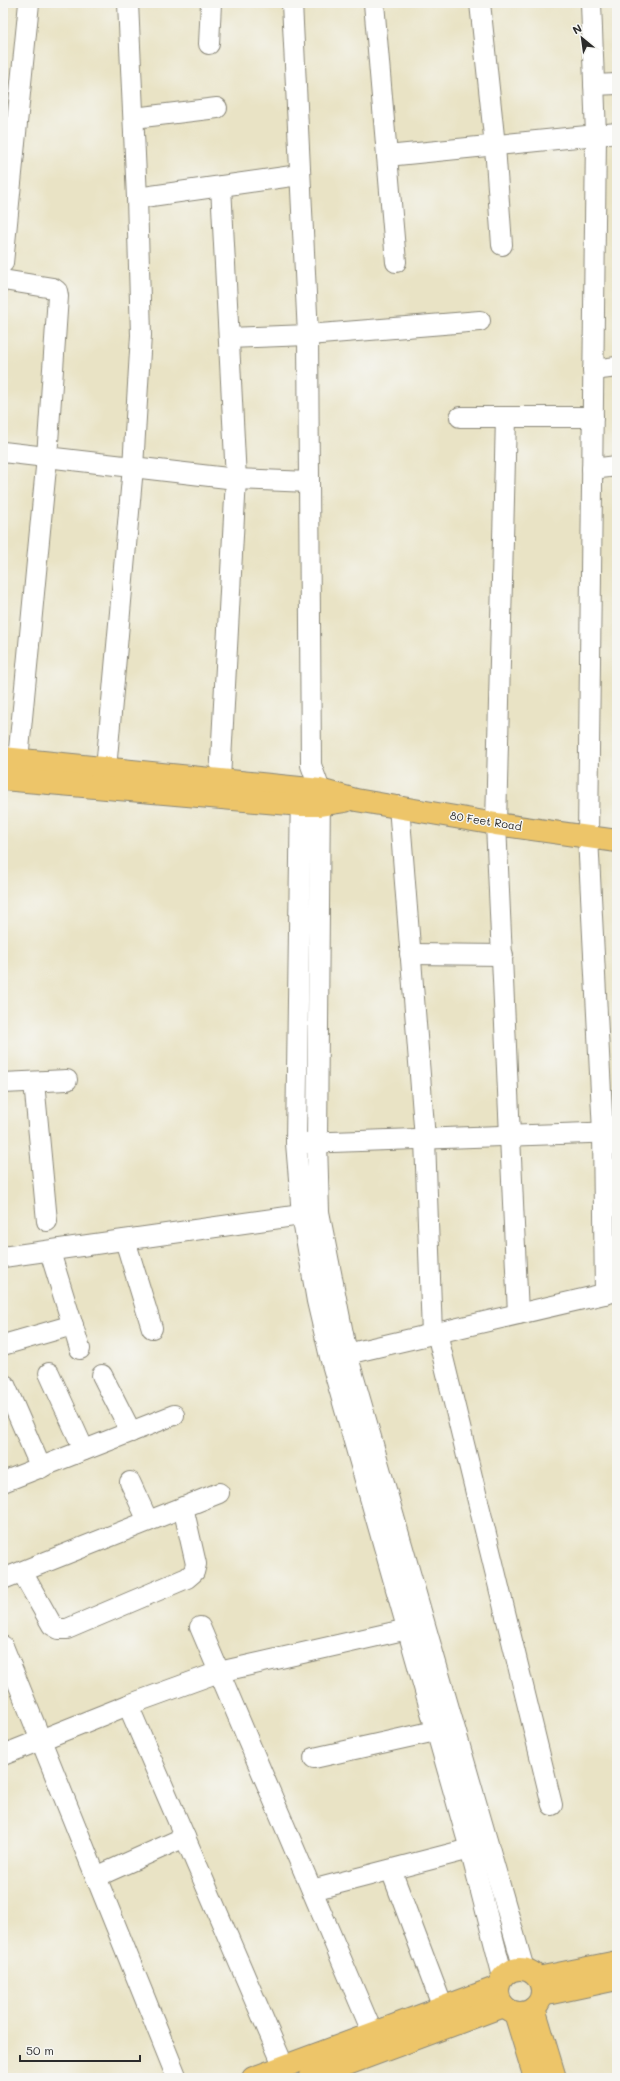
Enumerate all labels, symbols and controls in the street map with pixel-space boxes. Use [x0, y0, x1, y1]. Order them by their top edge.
north arrow [562, 18, 602, 58]
text: N [570, 20, 584, 37]
street label: 80 Feet Road [449, 807, 523, 834]
scale bar [20, 2037, 140, 2063]
text: 50 m [26, 2042, 54, 2058]

